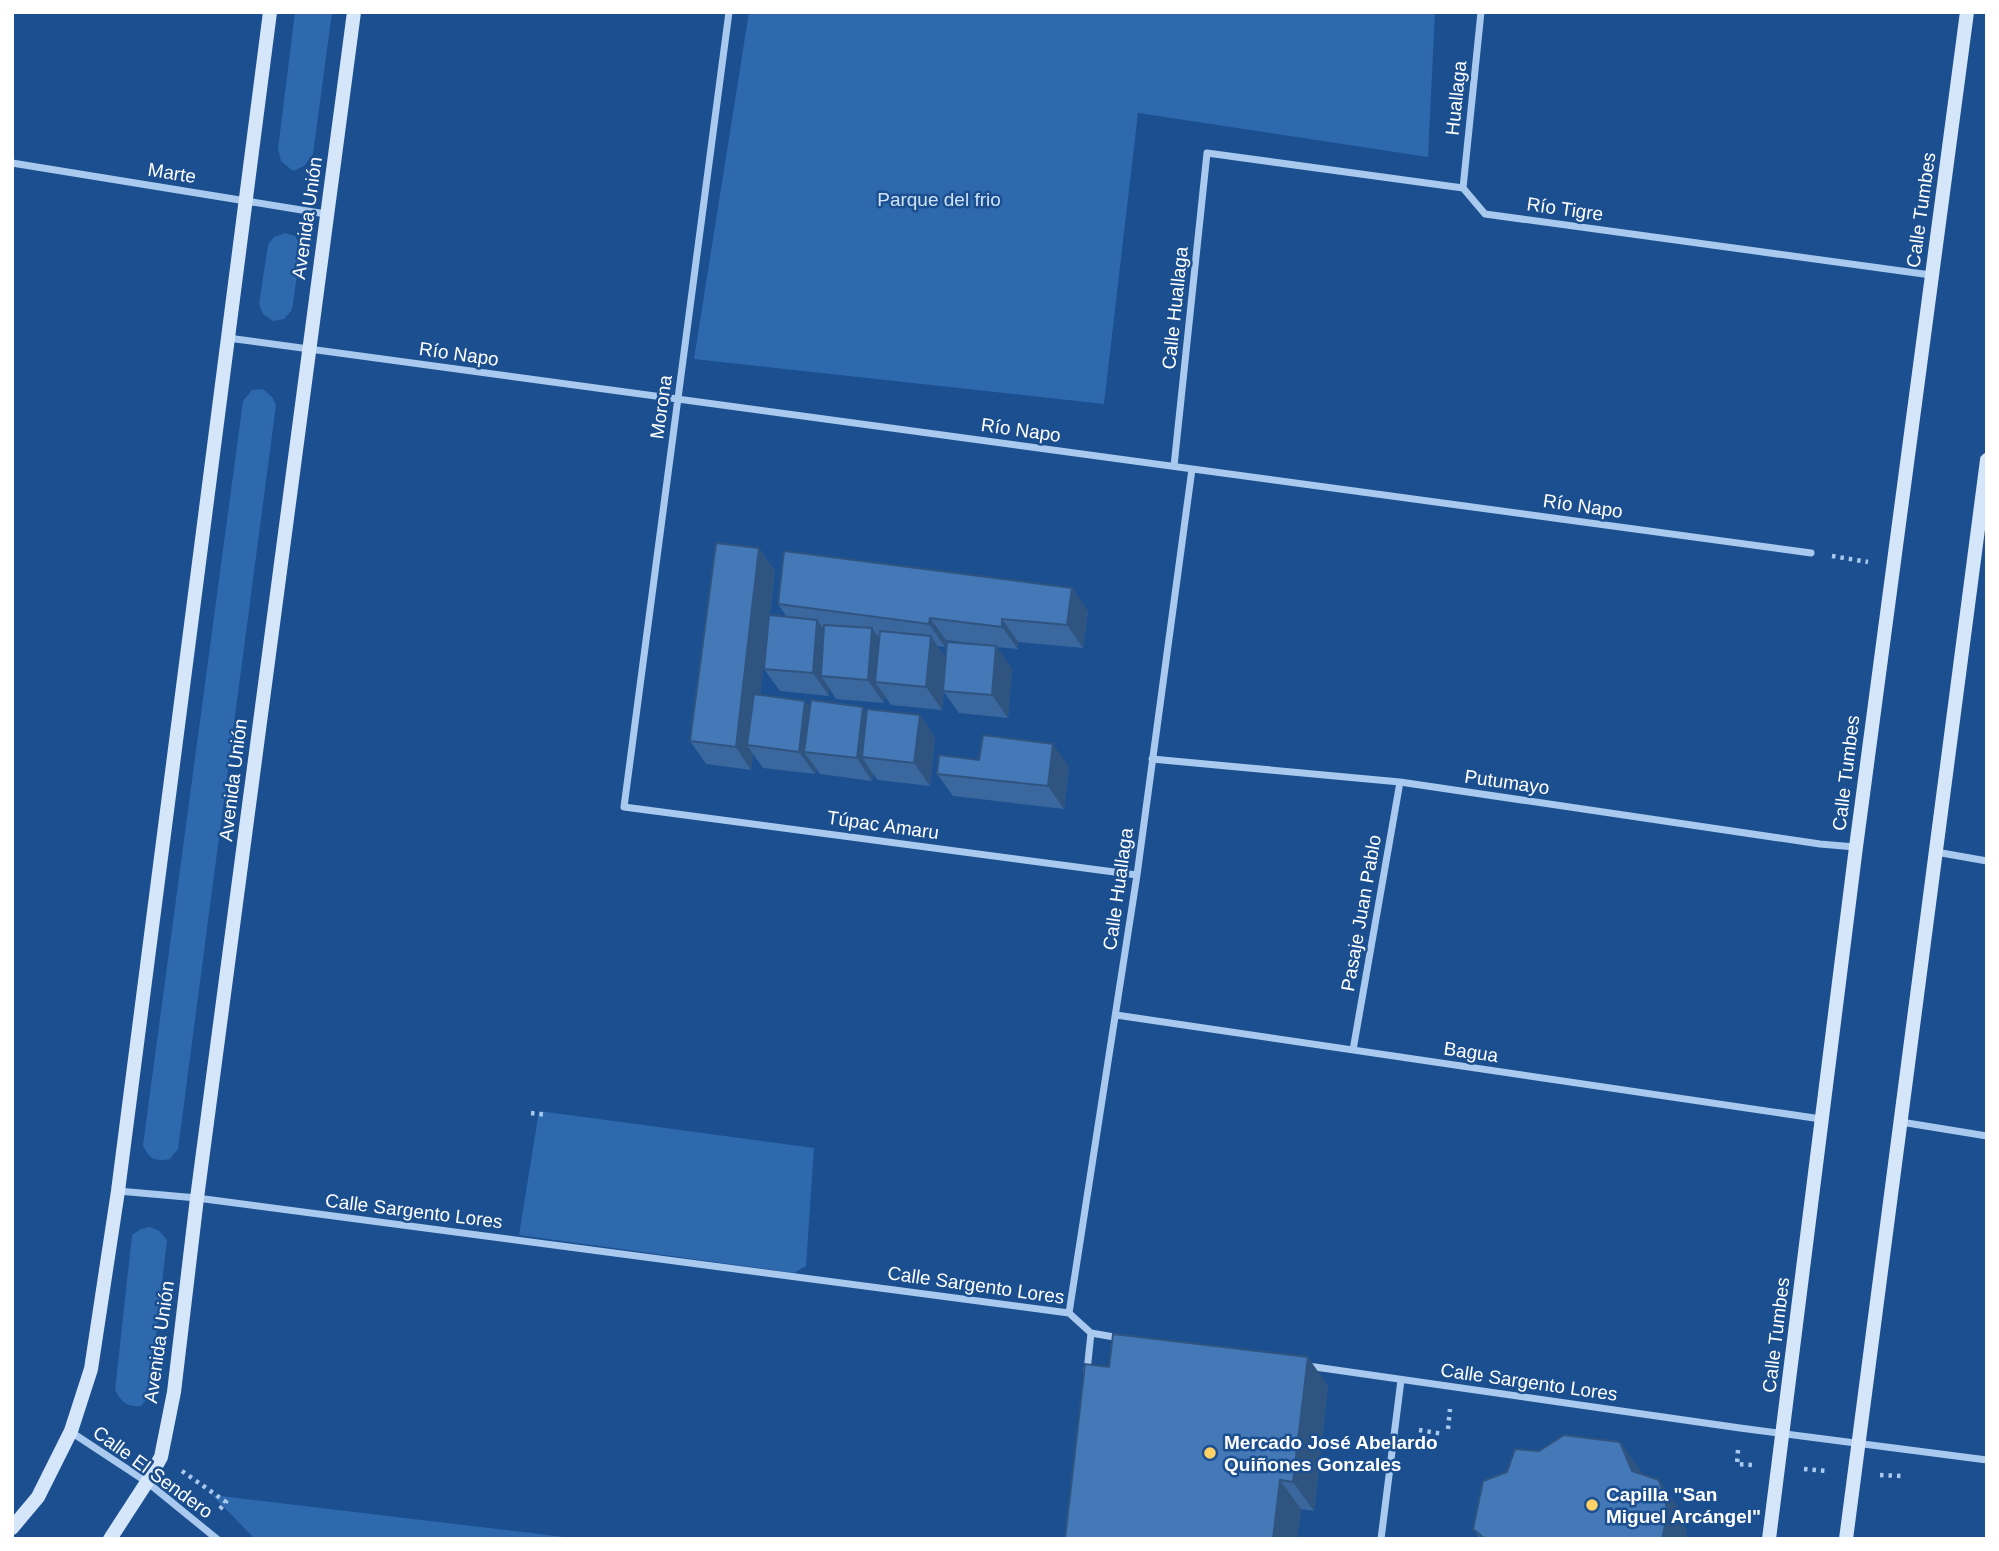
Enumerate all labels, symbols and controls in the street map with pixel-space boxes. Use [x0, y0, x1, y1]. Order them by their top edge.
street label: Huallaga [1442, 59, 1470, 136]
street label: Calle Tumbes [1903, 151, 1939, 269]
street label: Avenida Unión [288, 156, 326, 280]
street label: Marte [146, 159, 198, 187]
park label: Parque del frio [877, 189, 1001, 210]
street label: Río Tigre [1525, 193, 1605, 225]
street label: Calle Huallaga [1158, 245, 1192, 371]
street label: Río Napo [418, 338, 500, 370]
street label: Morona [646, 373, 676, 440]
street label: Río Napo [980, 414, 1062, 446]
street label: Río Napo [1542, 490, 1624, 522]
street label: Calle Tumbes [1828, 714, 1864, 832]
street label: Avenida Unión [215, 718, 251, 842]
street label: Putumayo [1463, 766, 1551, 798]
street label: Túpac Amaru [826, 807, 940, 843]
street label: Calle Huallaga [1099, 826, 1137, 952]
street label: Pasaje Juan Pablo [1337, 833, 1385, 993]
street label: Bagua [1442, 1038, 1500, 1066]
street label: Calle Sargento Lores [324, 1190, 504, 1232]
street label: Calle Sargento Lores [886, 1262, 1066, 1308]
street label: Calle Tumbes [1758, 1276, 1794, 1394]
street label: Avenida Unión [140, 1280, 178, 1404]
street label: Calle Sargento Lores [1439, 1359, 1619, 1405]
street label: Calle El Sendero [89, 1422, 217, 1522]
place label: Mercado José Abelardo Quiñones Gonzales [1224, 1432, 1438, 1475]
marker: Mercado José Abelardo Quiñones Gonzales [1202, 1445, 1218, 1461]
place label: Capilla "San Miguel Arcángel" [1606, 1484, 1761, 1527]
marker: Capilla "San Miguel Arcángel" [1584, 1497, 1600, 1513]

